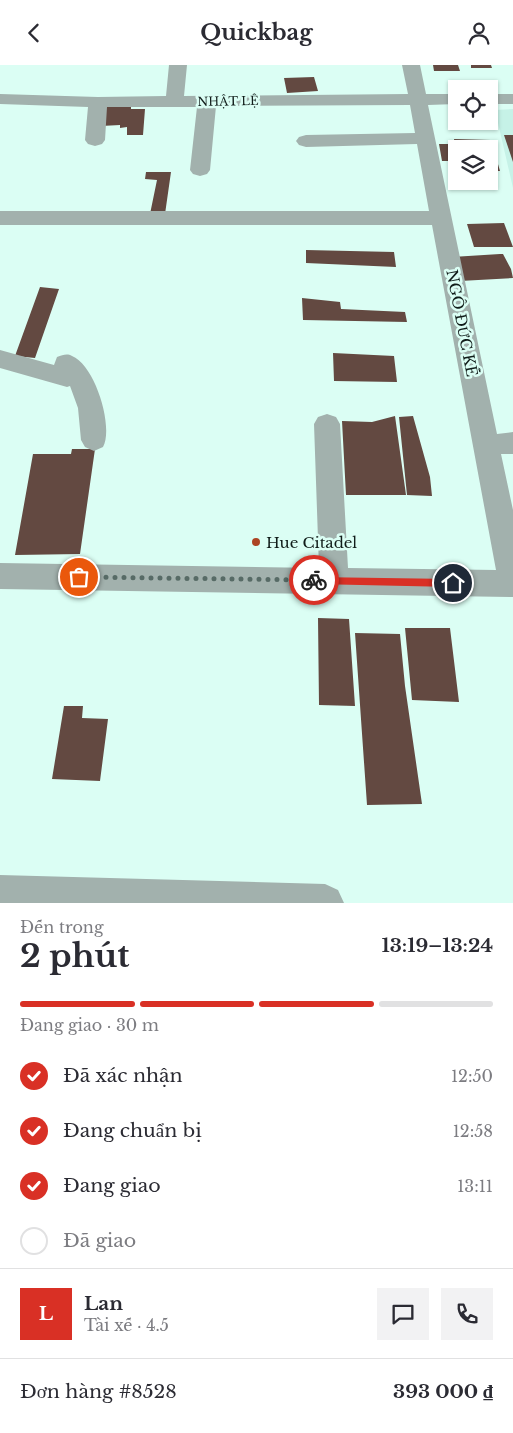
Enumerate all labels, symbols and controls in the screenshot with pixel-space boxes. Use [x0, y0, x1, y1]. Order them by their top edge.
icon: back [20, 19, 48, 47]
text: Quickbag [200, 19, 313, 46]
icon: person [465, 19, 493, 47]
map controls [448, 80, 498, 190]
button: locate [448, 80, 498, 130]
street label: NHẬT LỆ [197, 92, 259, 109]
button: layers [448, 140, 498, 190]
street label: NGÔ ĐỨC KẾ [442, 268, 482, 378]
place label: Hue Citadel [266, 533, 357, 552]
marker: Hue Citadel [250, 536, 262, 548]
courier [289, 555, 339, 605]
pin [58, 556, 100, 598]
pin [432, 562, 474, 604]
icon: bag [65, 563, 93, 591]
icon: bike [300, 566, 328, 594]
icon: home [439, 569, 467, 597]
text: Đến trong [20, 917, 103, 937]
text: 13:19–13:24 [381, 934, 493, 957]
text: 2 phút [20, 936, 129, 976]
text: Đang giao · 30 m [20, 1015, 159, 1035]
icon: check [20, 1062, 48, 1090]
text: Đã xác nhận [63, 1064, 183, 1087]
text: 12:50 [451, 1066, 493, 1086]
icon: check [20, 1117, 48, 1145]
text: Đang chuẩn bị [63, 1119, 202, 1142]
text: 12:58 [453, 1121, 493, 1141]
icon: check [20, 1172, 48, 1200]
text: Đang giao [63, 1174, 161, 1197]
text: 13:11 [457, 1176, 493, 1196]
text: Đã giao [63, 1229, 136, 1252]
button: chat [377, 1288, 429, 1340]
button: phone [441, 1288, 493, 1340]
text: Lan [84, 1292, 123, 1315]
text: L [39, 1302, 53, 1325]
text: Tài xế · 4.5 [84, 1315, 169, 1335]
text: Đơn hàng #8528 [20, 1380, 177, 1403]
text: 393 000 ₫ [393, 1380, 493, 1403]

